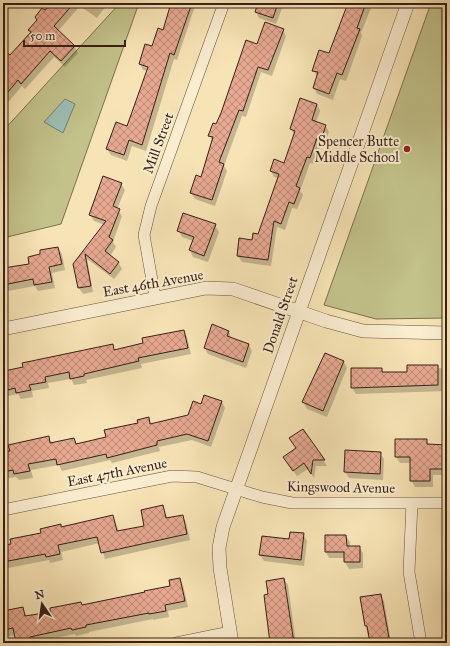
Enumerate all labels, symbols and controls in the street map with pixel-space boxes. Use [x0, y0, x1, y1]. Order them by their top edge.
scale bar [24, 22, 125, 48]
text: 50 m [30, 29, 55, 43]
street label: Mill Street [140, 110, 177, 176]
place label: Spencer Butte Middle School [314, 133, 399, 166]
marker: Spencer Butte Middle School [402, 144, 412, 154]
street label: East 46th Avenue [101, 266, 205, 301]
street label: Donald Street [259, 274, 302, 356]
street label: East 47th Avenue [66, 454, 169, 491]
street label: Kingswood Avenue [287, 478, 396, 497]
north arrow [22, 584, 62, 624]
text: N [34, 587, 47, 602]

